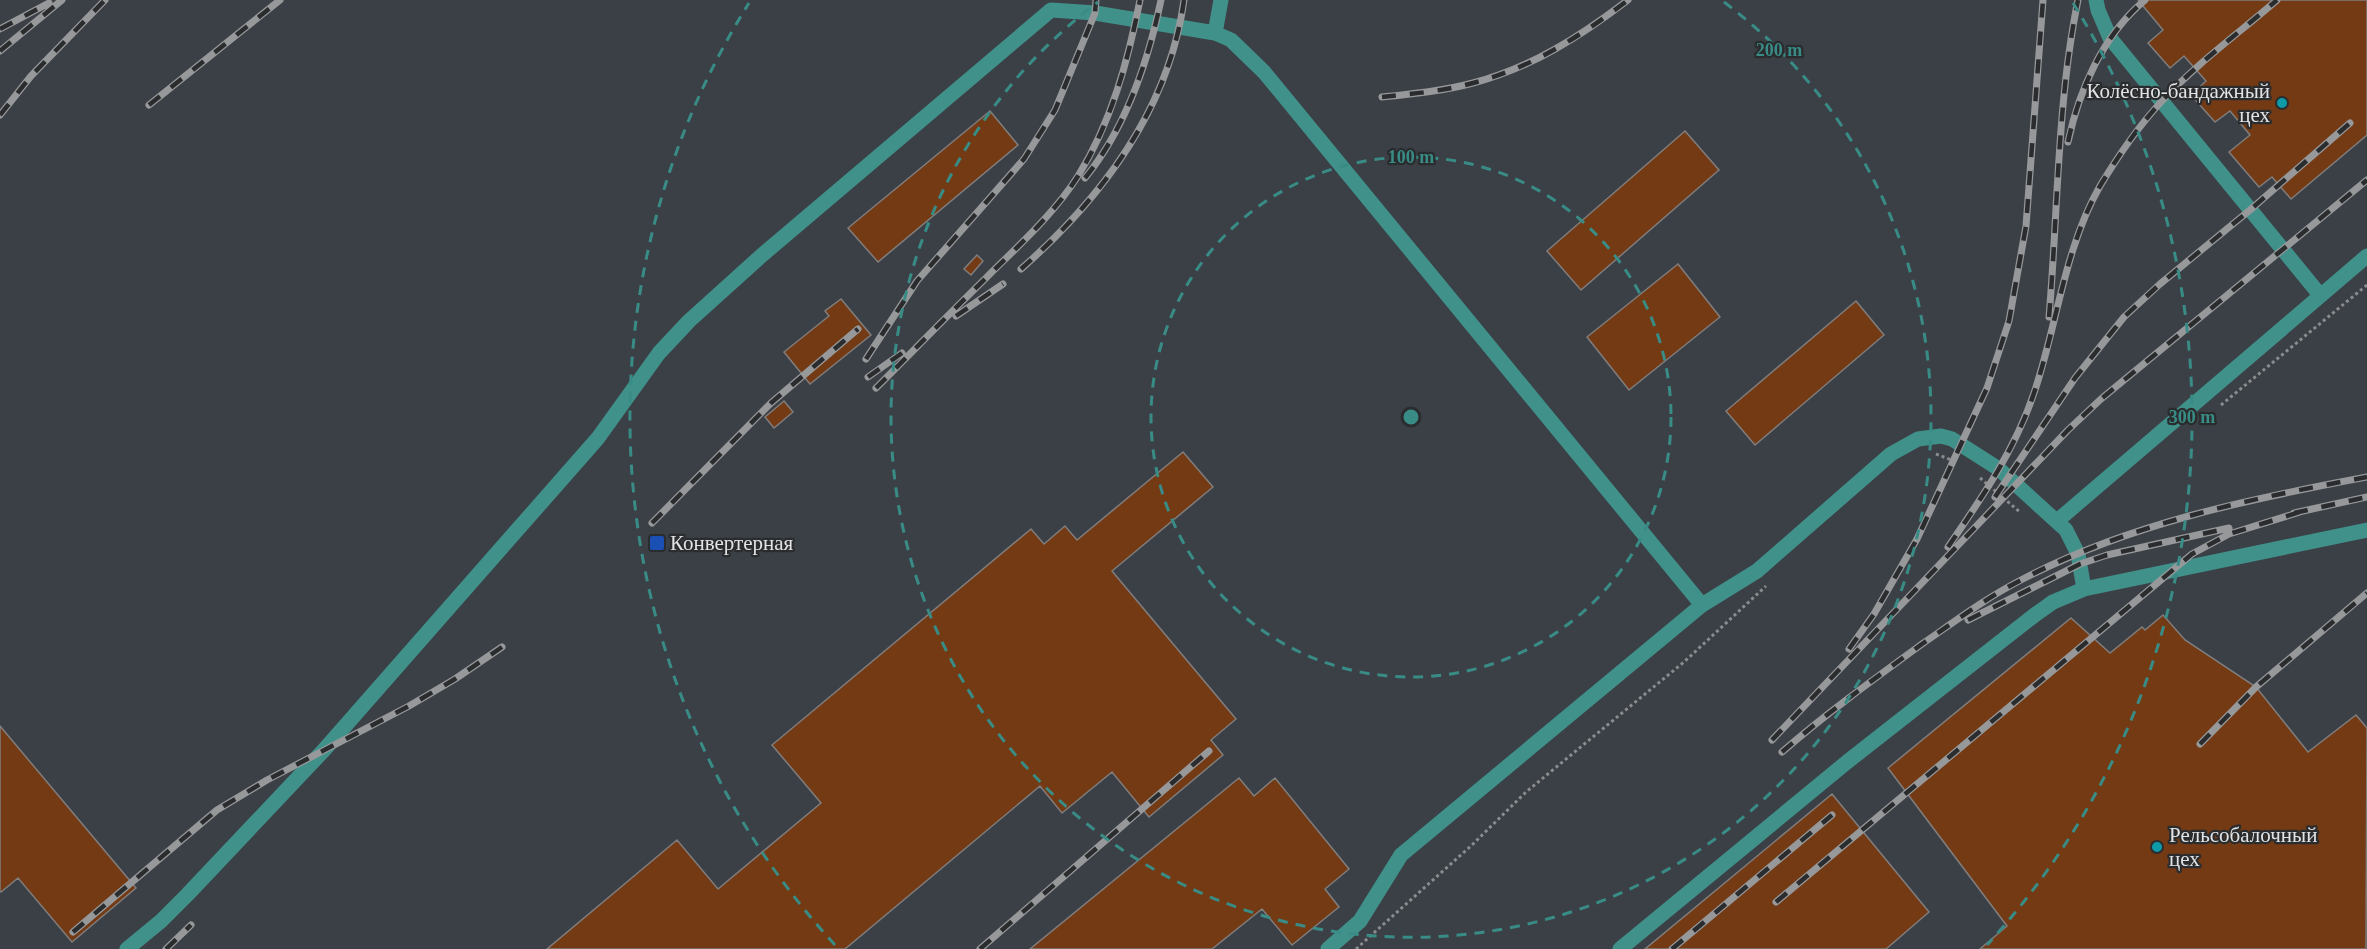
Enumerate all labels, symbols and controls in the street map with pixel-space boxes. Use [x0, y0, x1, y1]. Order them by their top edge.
text: 200 m [1756, 40, 1802, 60]
place label: Колёсно-бандажный цех [2087, 79, 2270, 127]
marker: Колёсно-бандажный цех [2275, 96, 2289, 110]
text: 100 m [1388, 147, 1434, 167]
centre of rings [1401, 407, 1421, 427]
text: 300 m [2169, 407, 2215, 427]
place label: Конвертерная [670, 531, 794, 555]
marker: Конвертерная [648, 534, 666, 552]
place label: Рельсобалочный цех [2169, 823, 2317, 871]
marker: Рельсобалочный цех [2150, 840, 2164, 854]

